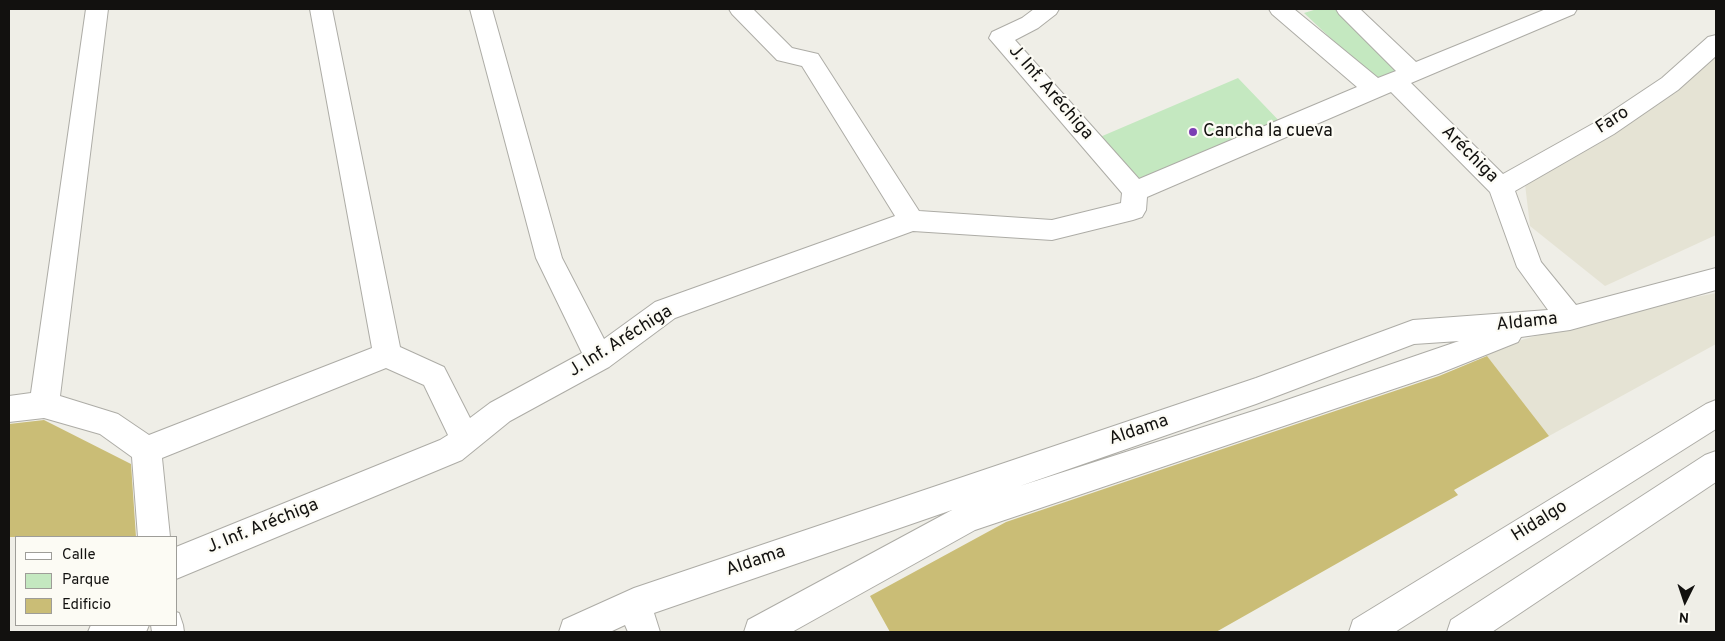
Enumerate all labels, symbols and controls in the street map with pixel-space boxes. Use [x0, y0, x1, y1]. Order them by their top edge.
street label: J. Inf. Aréchiga [1003, 41, 1097, 145]
street label: Faro [1592, 102, 1634, 140]
place label: Cancha la cueva [1203, 121, 1333, 143]
street label: Aréchiga [1436, 122, 1502, 188]
marker: Cancha la cueva [1187, 126, 1199, 138]
street label: J. Inf. Aréchiga [565, 301, 677, 383]
street label: Aldama [1495, 309, 1559, 337]
street label: Aldama [1106, 411, 1172, 451]
street label: J. Inf. Aréchiga [204, 495, 322, 559]
street label: Hidalgo [1508, 497, 1572, 547]
legend [15, 536, 178, 626]
street label: Aldama [723, 542, 789, 582]
text: Calle [62, 546, 96, 565]
text: Parque [62, 571, 110, 590]
north arrow [1660, 576, 1710, 626]
text: Edificio [62, 596, 111, 615]
text: N [1678, 608, 1690, 625]

